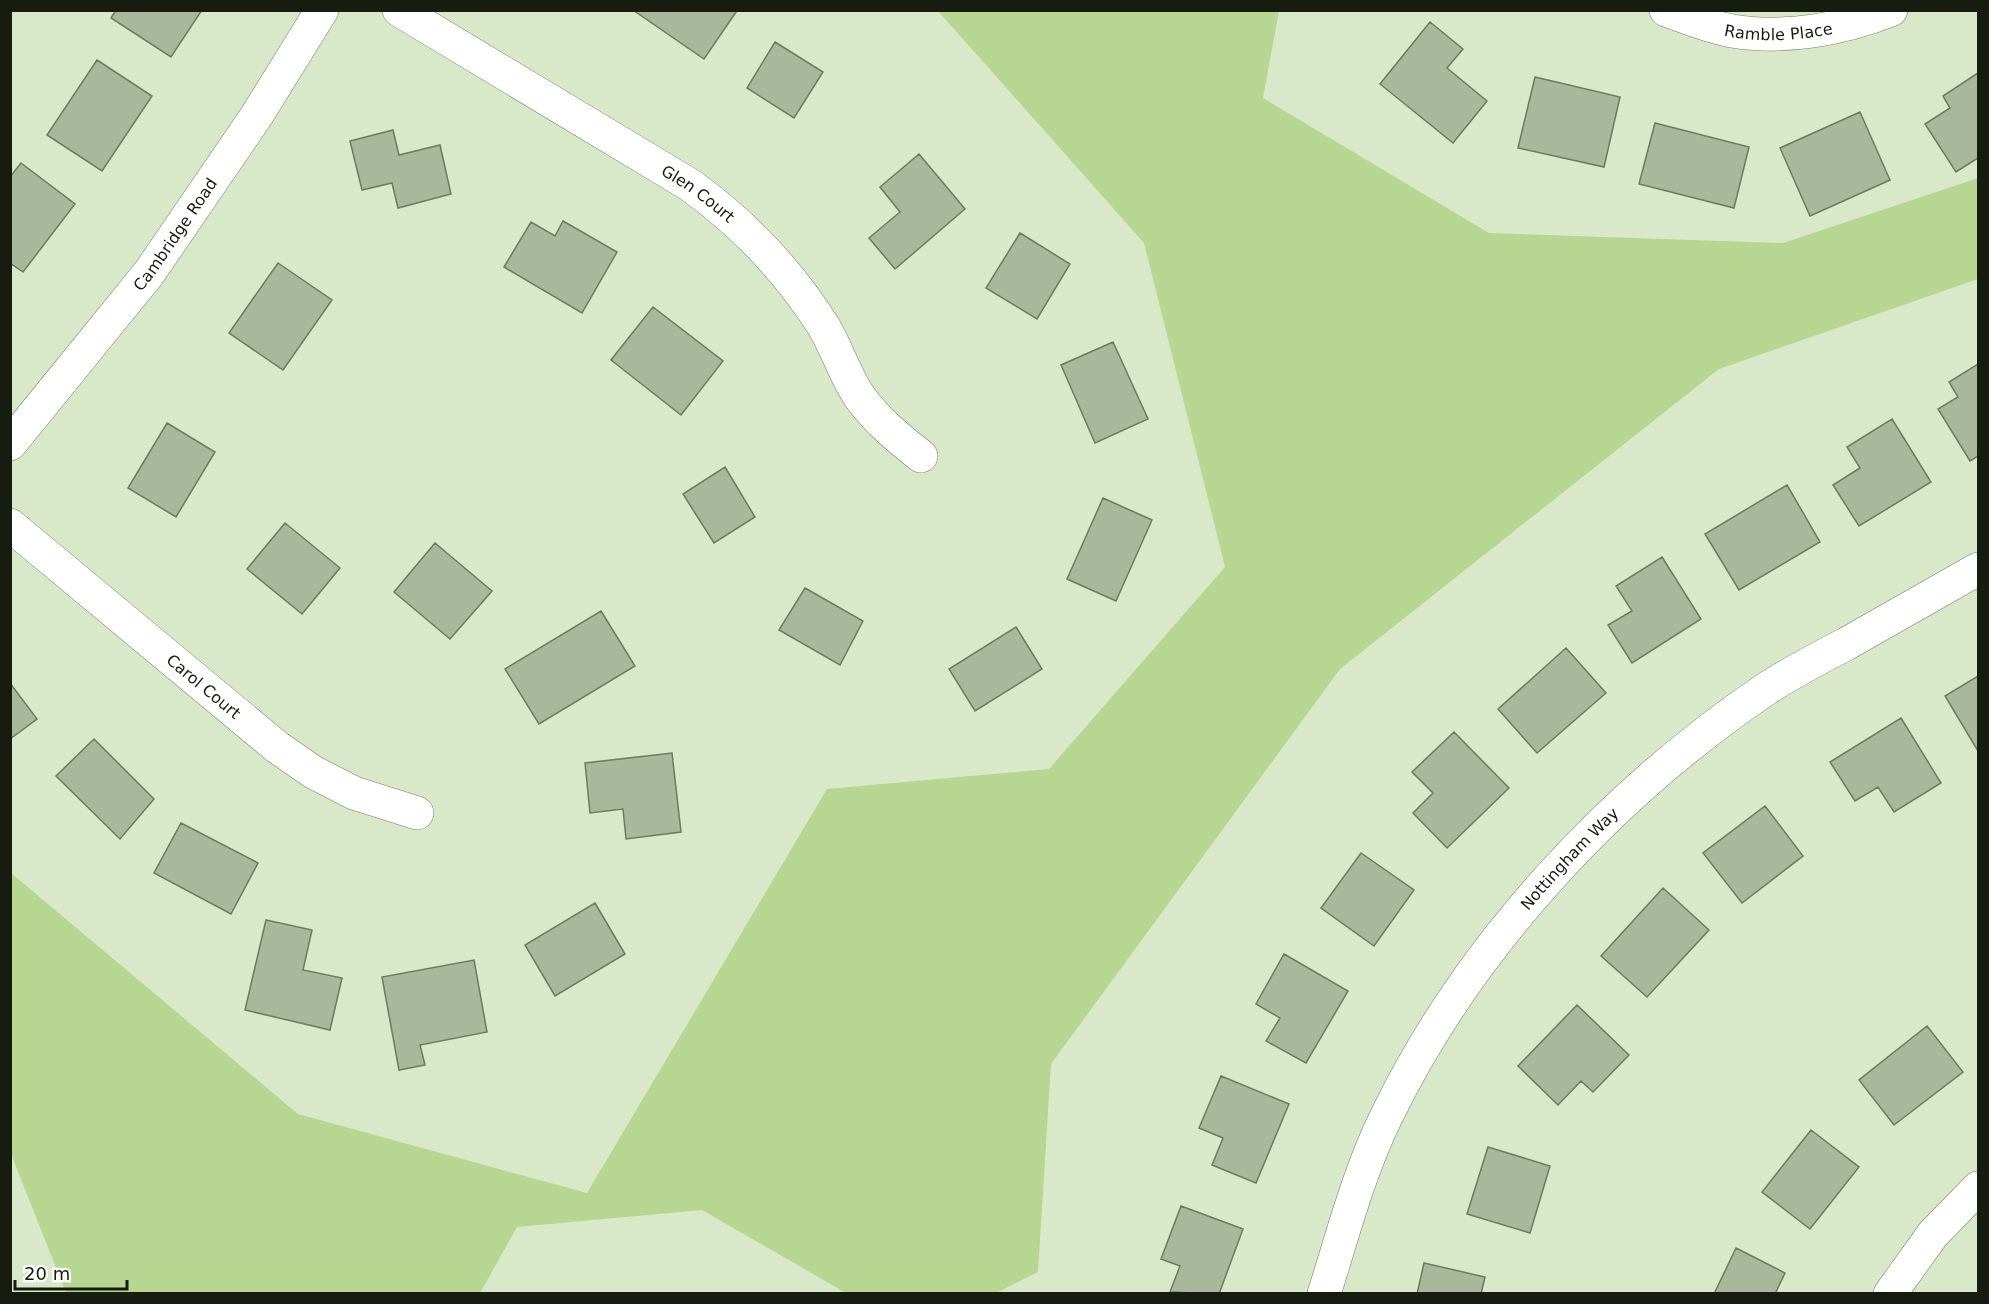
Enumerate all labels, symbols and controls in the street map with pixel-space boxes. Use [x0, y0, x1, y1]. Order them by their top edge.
street label: Ramble Place [1723, 19, 1834, 44]
street label: Glen Court [658, 161, 738, 226]
street label: Cambridge Road [129, 174, 221, 295]
street label: Carol Court [163, 650, 244, 723]
street label: Nottingham Way [1517, 804, 1622, 914]
scale bar [15, 1253, 128, 1291]
text: 20 m [24, 1263, 70, 1284]

